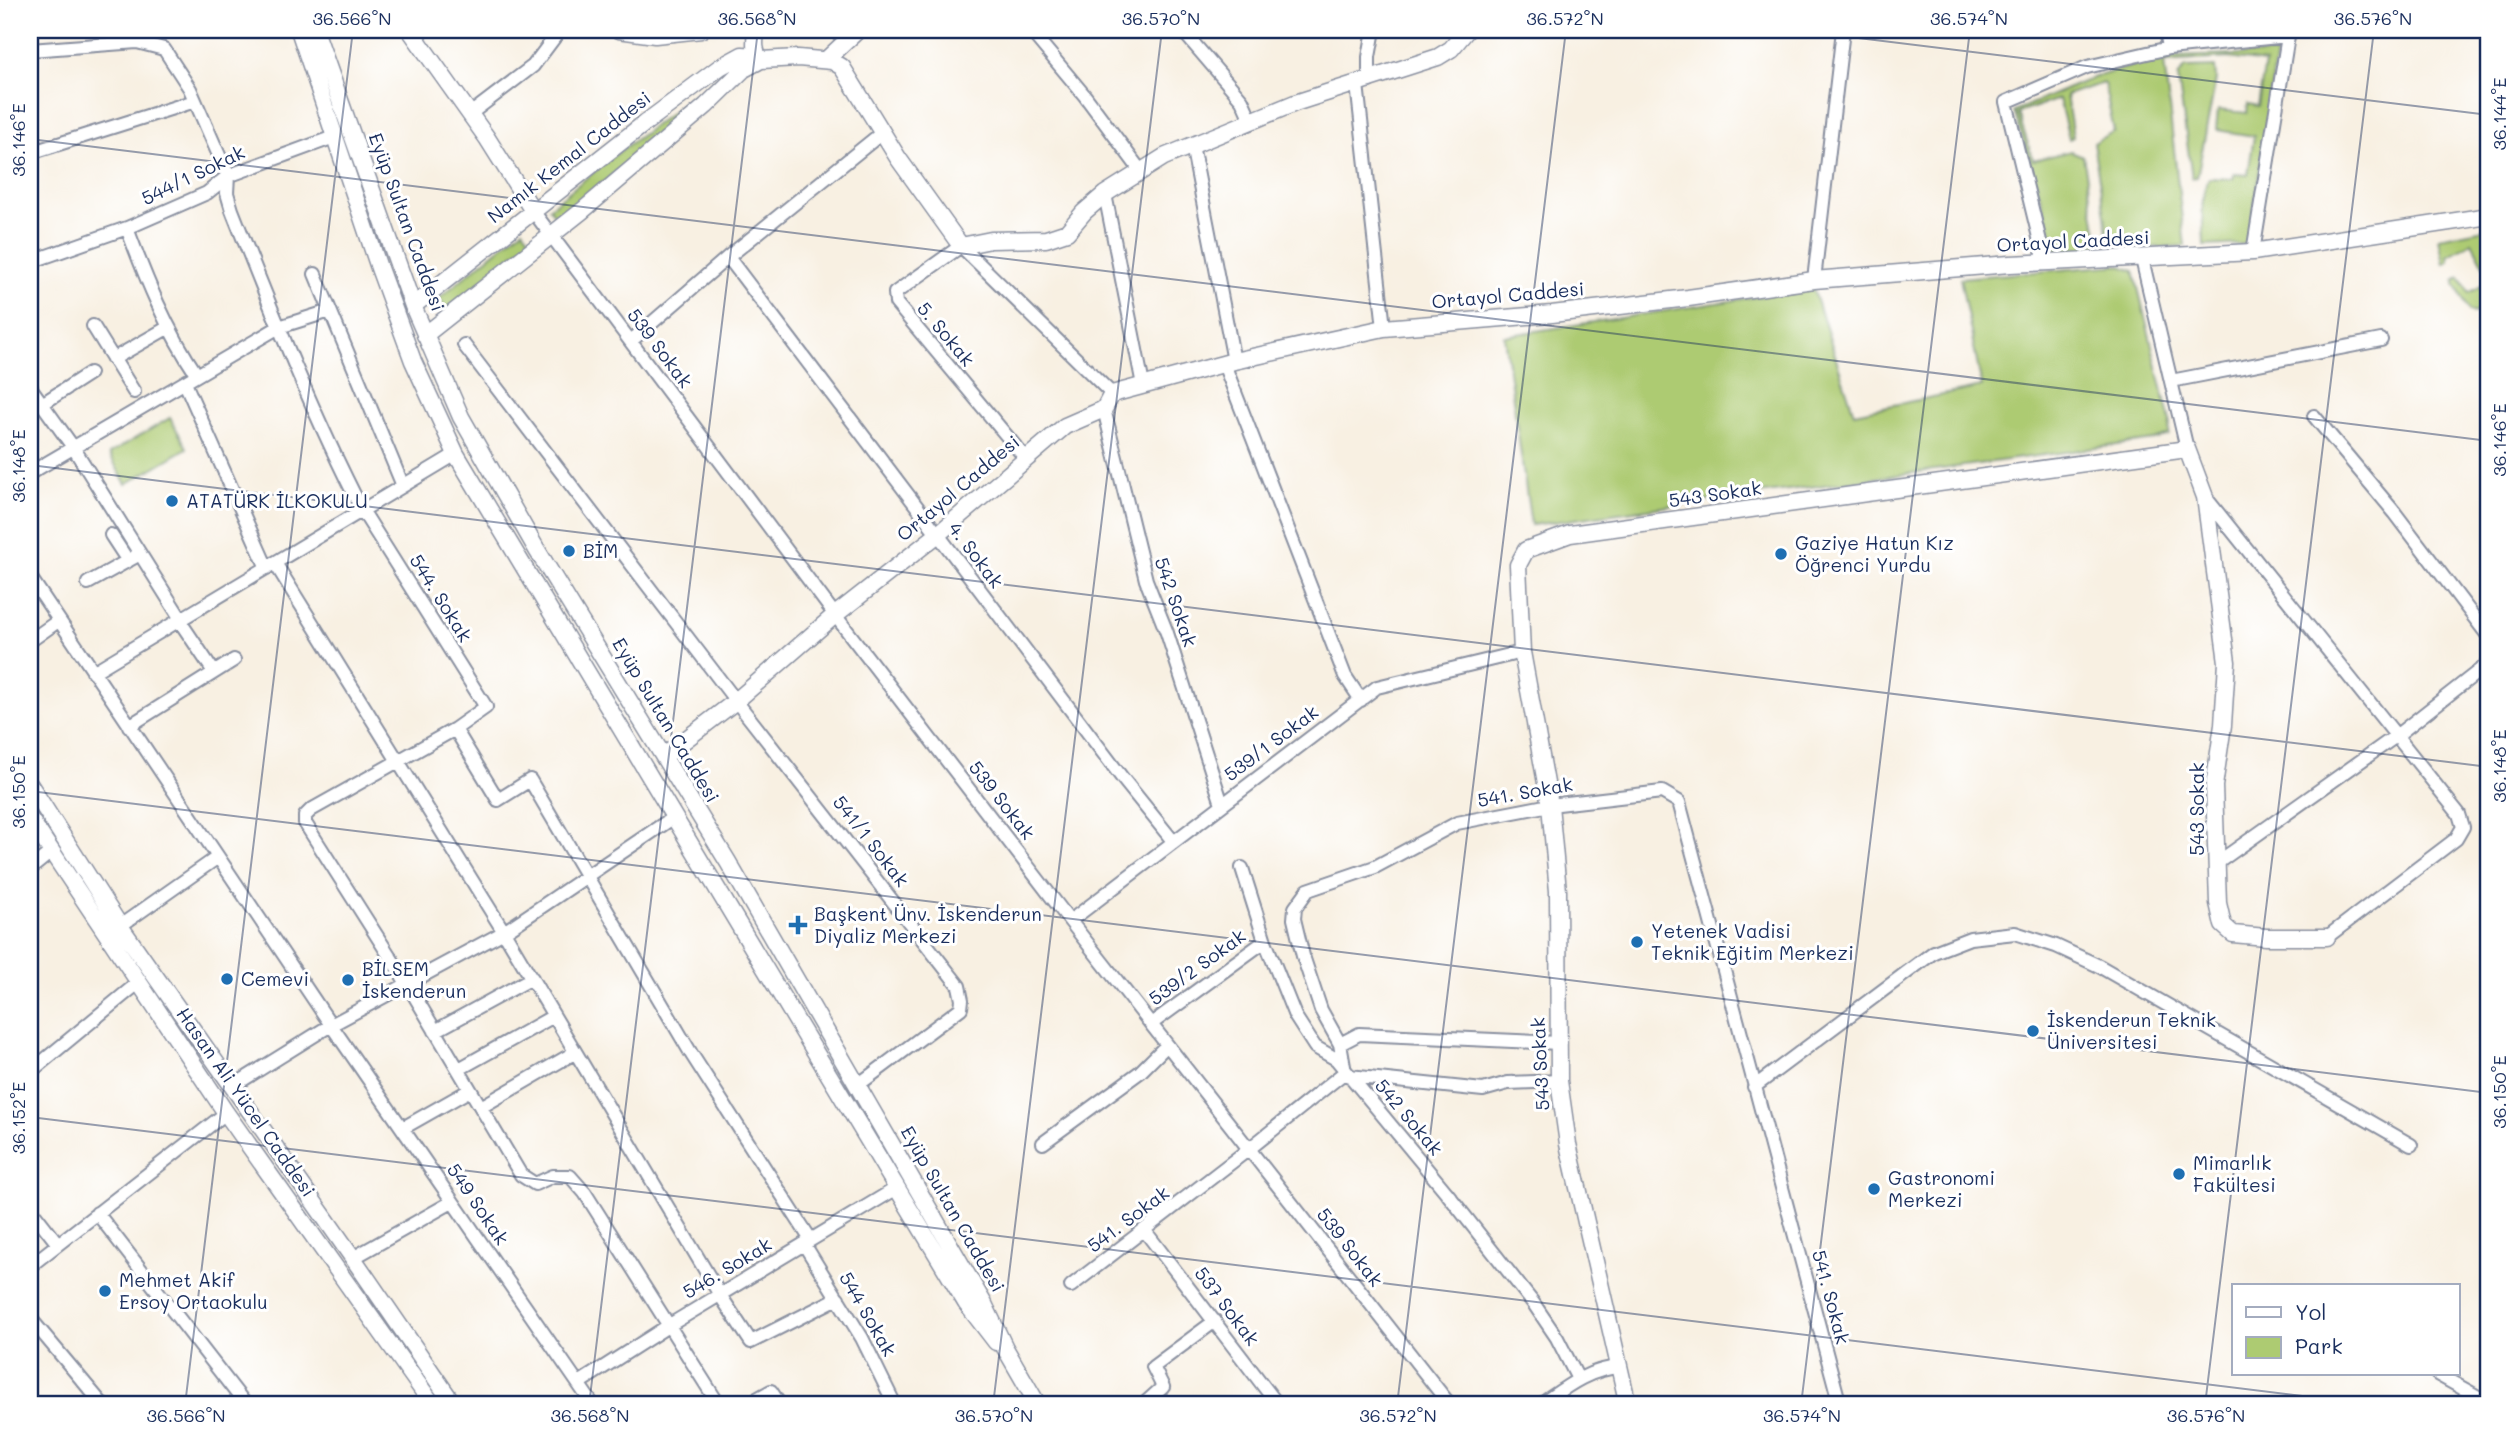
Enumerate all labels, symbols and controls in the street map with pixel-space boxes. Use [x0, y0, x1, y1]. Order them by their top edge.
text: 36.566°N [312, 6, 392, 30]
text: 36.568°N [717, 6, 797, 30]
text: 36.570°N [1122, 6, 1200, 30]
text: 36.572°N [1526, 6, 1604, 30]
text: 36.574°N [1930, 6, 2008, 30]
text: 36.576°N [2334, 6, 2412, 30]
text: 36.144°E [2487, 77, 2511, 151]
street label: Namık Kemal Caddesi [482, 85, 655, 228]
text: 36.146°E [6, 103, 30, 177]
street label: Eyüp Sultan Caddesi [364, 129, 451, 314]
street label: 544/1 Sokak [137, 139, 249, 210]
street label: Ortayol Caddesi [1996, 224, 2150, 257]
street label: Ortayol Caddesi [1431, 275, 1585, 314]
street label: 5. Sokak [912, 296, 981, 371]
street label: 539 Sokak [622, 303, 699, 393]
text: 36.146°E [2487, 403, 2511, 477]
text: 36.148°E [6, 429, 30, 503]
street label: Ortayol Caddesi [891, 429, 1024, 546]
street label: 543 Sokak [1667, 475, 1763, 512]
place label: ATATÜRK İLKOKULU [186, 488, 368, 513]
marker: ATATÜRK İLKOKULU [164, 493, 180, 509]
street label: 4. Sokak [943, 516, 1010, 593]
place label: Gaziye Hatun Kız Öğrenci Yurdu [1795, 530, 1954, 577]
place label: BİM [583, 538, 618, 563]
marker: BİM [561, 543, 577, 559]
marker: Gaziye Hatun Kız Öğrenci Yurdu [1773, 546, 1789, 562]
street label: 544. Sokak [405, 549, 478, 646]
street label: 542 Sokak [1150, 554, 1203, 650]
street label: Eyüp Sultan Caddesi [607, 633, 726, 807]
street label: 539/1 Sokak [1218, 699, 1323, 786]
text: 36.148°E [2487, 729, 2511, 803]
text: 36.150°E [6, 755, 30, 829]
street label: 539 Sokak [964, 755, 1041, 844]
street label: 543 Sokak [2184, 762, 2209, 856]
street label: 541. Sokak [1475, 771, 1575, 812]
street label: 541/1 Sokak [828, 790, 915, 891]
place label: Başkent Ünv. İskenderun Diyaliz Merkezi [814, 901, 1042, 948]
marker: Başkent Ünv. İskenderun Diyaliz Merkezi [788, 915, 808, 935]
place label: Yetenek Vadisi Teknik Eğitim Merkezi [1651, 918, 1854, 965]
street label: 539/2 Sokak [1143, 923, 1250, 1010]
marker: Yetenek Vadisi Teknik Eğitim Merkezi [1629, 934, 1645, 950]
place label: BİLSEM İskenderun [362, 956, 466, 1003]
place label: Cemevi [241, 966, 309, 991]
marker: Cemevi [219, 971, 235, 987]
marker: BİLSEM İskenderun [340, 972, 356, 988]
street label: Hasan Ali Yücel Caddesi [171, 1002, 321, 1201]
place label: İskenderun Teknik Üniversitesi [2047, 1007, 2216, 1054]
street label: 543 Sokak [1525, 1017, 1554, 1111]
marker: İskenderun Teknik Üniversitesi [2025, 1023, 2041, 1039]
text: 36.150°E [2487, 1055, 2511, 1129]
street label: 542 Sokak [1370, 1073, 1449, 1160]
text: 36.152°E [6, 1082, 30, 1154]
street label: Eyüp Sultan Caddesi [896, 1121, 1011, 1296]
place label: Mimarlık Fakültesi [2193, 1150, 2276, 1197]
street label: 549 Sokak [442, 1158, 515, 1249]
place label: Gastronomi Merkezi [1888, 1165, 1995, 1212]
marker: Mimarlık Fakültesi [2171, 1166, 2187, 1182]
street label: 541. Sokak [1082, 1180, 1174, 1258]
marker: Gastronomi Merkezi [1866, 1181, 1882, 1197]
street label: 539 Sokak [1312, 1202, 1389, 1291]
street label: 546. Sokak [678, 1231, 776, 1304]
street label: 541. Sokak [1807, 1247, 1856, 1347]
street label: 537 Sokak [1189, 1261, 1265, 1350]
place label: Mehmet Akif Ersoy Ortaokulu [119, 1267, 268, 1314]
street label: 544 Sokak [834, 1267, 903, 1360]
marker: Mehmet Akif Ersoy Ortaokulu [97, 1283, 113, 1299]
legend [2232, 1284, 2460, 1376]
text: Yol [2295, 1298, 2326, 1325]
text: Park [2295, 1332, 2343, 1359]
text: 36.566°N [146, 1403, 226, 1427]
text: 36.568°N [550, 1403, 630, 1427]
text: 36.570°N [955, 1403, 1033, 1427]
text: 36.572°N [1359, 1403, 1437, 1427]
text: 36.574°N [1763, 1403, 1841, 1427]
text: 36.576°N [2167, 1403, 2245, 1427]

